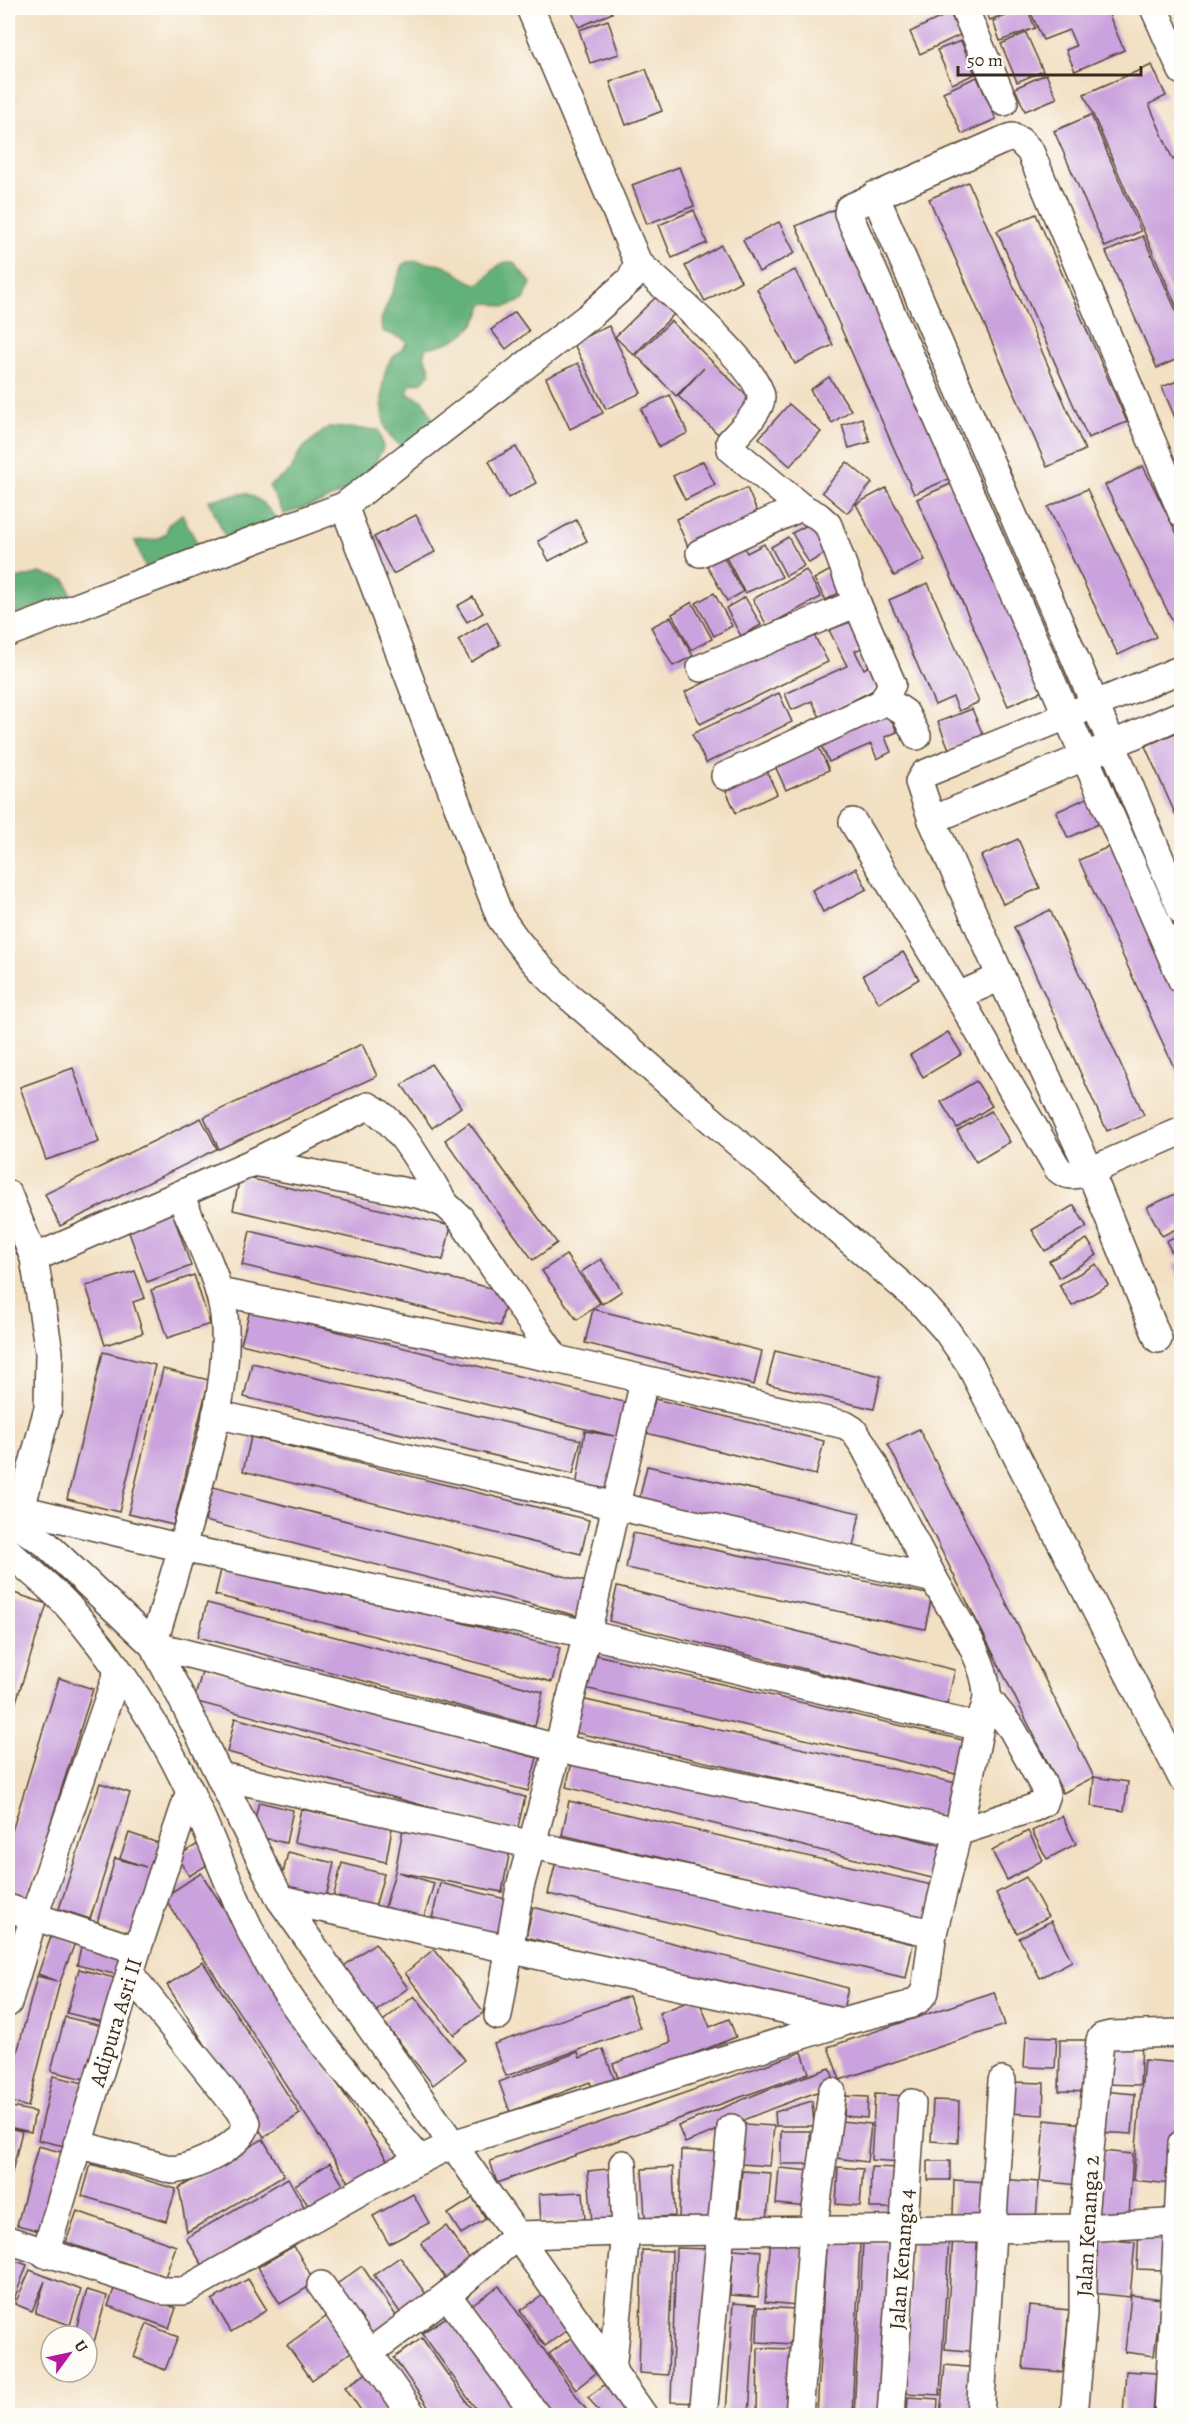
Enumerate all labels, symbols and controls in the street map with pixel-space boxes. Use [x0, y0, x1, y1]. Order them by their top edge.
scale bar [958, 39, 1141, 77]
text: 50 m [967, 48, 1003, 72]
street label: Adipura Asri II [82, 1954, 150, 2091]
street label: Jalan Kenanga 2 [1069, 2154, 1107, 2298]
street label: Jalan Kenanga 4 [882, 2187, 922, 2331]
north arrow [39, 2324, 99, 2384]
text: U [69, 2336, 93, 2357]

